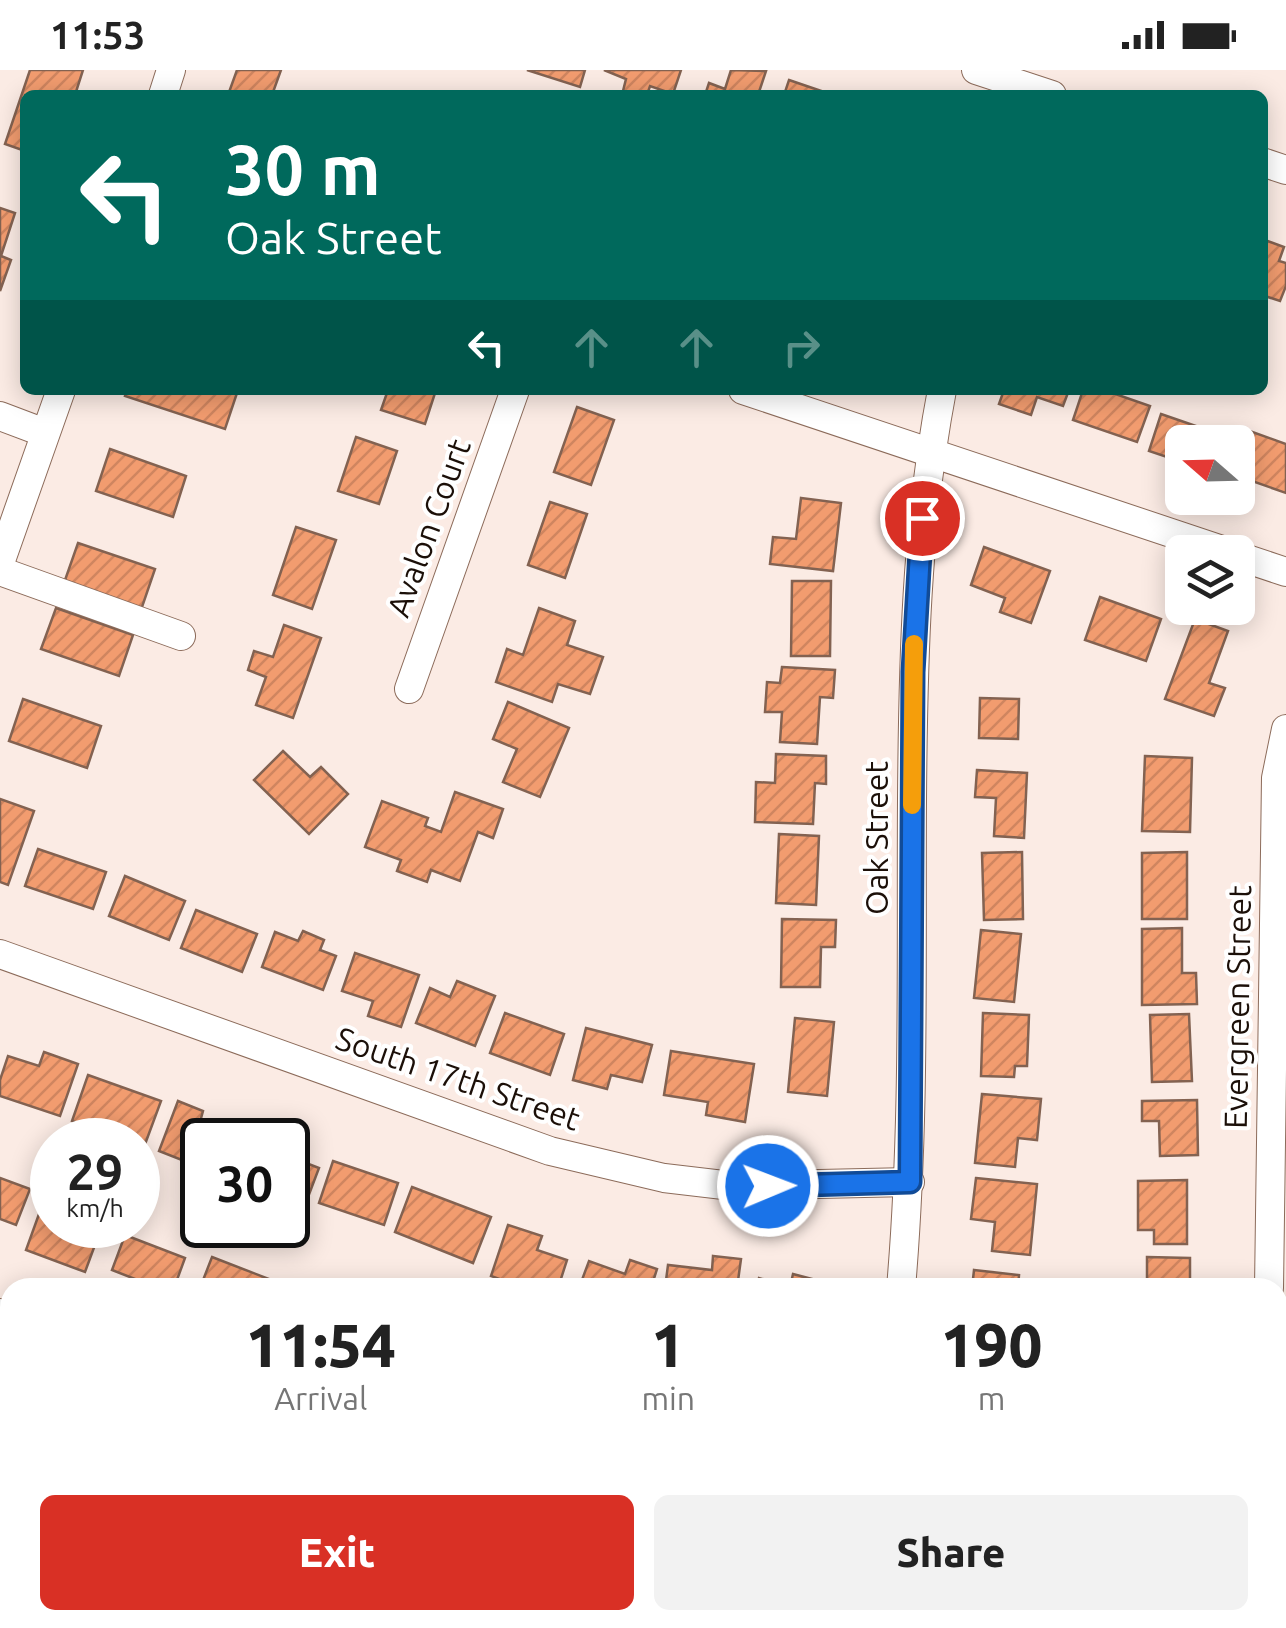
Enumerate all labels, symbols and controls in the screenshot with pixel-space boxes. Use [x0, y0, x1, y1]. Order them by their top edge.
text: 11:53 [50, 14, 145, 56]
icon: left [60, 130, 190, 260]
text: 30 m [225, 130, 381, 208]
text: Oak Street [225, 212, 442, 263]
icon: left [459, 320, 514, 375]
icon: ahead [564, 320, 619, 375]
icon: ahead [669, 320, 724, 375]
icon: right [774, 320, 829, 375]
north arrow [1165, 425, 1255, 515]
map controls [1165, 425, 1255, 625]
street label: Avalon Court [379, 434, 477, 621]
pin [880, 476, 965, 561]
icon: arrive [895, 491, 950, 546]
button: layers [1165, 535, 1255, 625]
street label: Oak Street [858, 761, 894, 915]
street label: Evergreen Street [1217, 884, 1257, 1129]
street label: South 17th Street [332, 1019, 585, 1137]
speed limit sign: 30 [180, 1118, 310, 1248]
position arrow [716, 1134, 820, 1238]
text: 29 [67, 1143, 123, 1199]
text: km/h [66, 1194, 124, 1222]
text: 11:54 [246, 1311, 396, 1378]
text: 1 [651, 1311, 685, 1378]
text: 190 [941, 1311, 1042, 1378]
text: Arrival [274, 1380, 367, 1416]
text: min [641, 1380, 695, 1416]
text: m [978, 1380, 1005, 1416]
button: Exit [40, 1495, 634, 1610]
button: Share [654, 1495, 1248, 1610]

